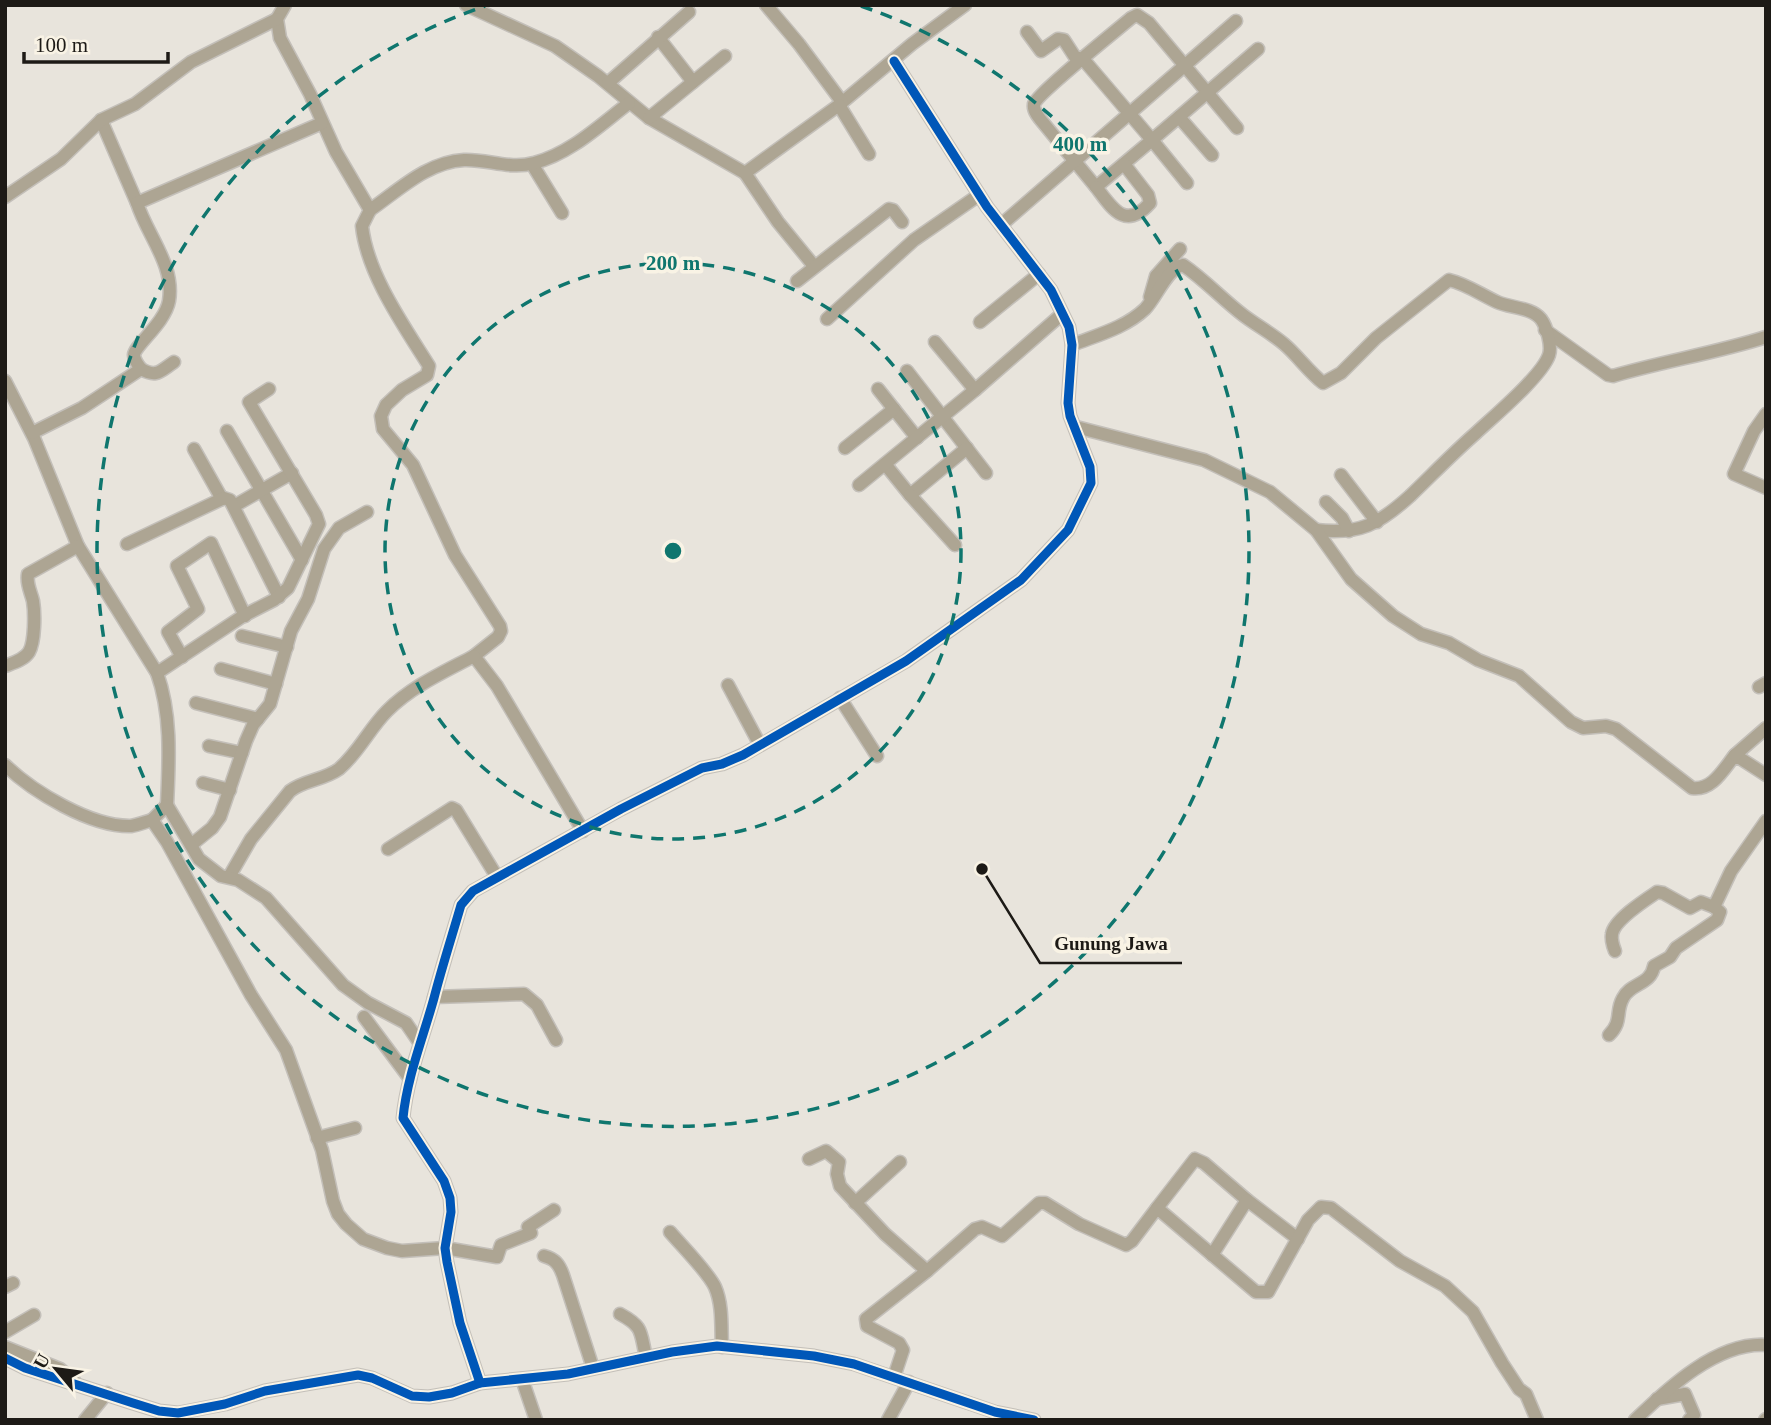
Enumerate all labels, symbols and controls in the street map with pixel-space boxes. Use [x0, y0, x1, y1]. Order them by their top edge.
scale bar [24, 21, 168, 65]
text: 100 m [35, 33, 88, 57]
text: 400 m [1053, 132, 1108, 156]
text: 200 m [646, 251, 701, 275]
centre of rings [661, 539, 685, 563]
callout: Gunung Jawa [1040, 923, 1182, 963]
text: Gunung Jawa [1054, 933, 1168, 954]
north arrow [21, 1334, 91, 1404]
text: U [29, 1350, 54, 1372]

